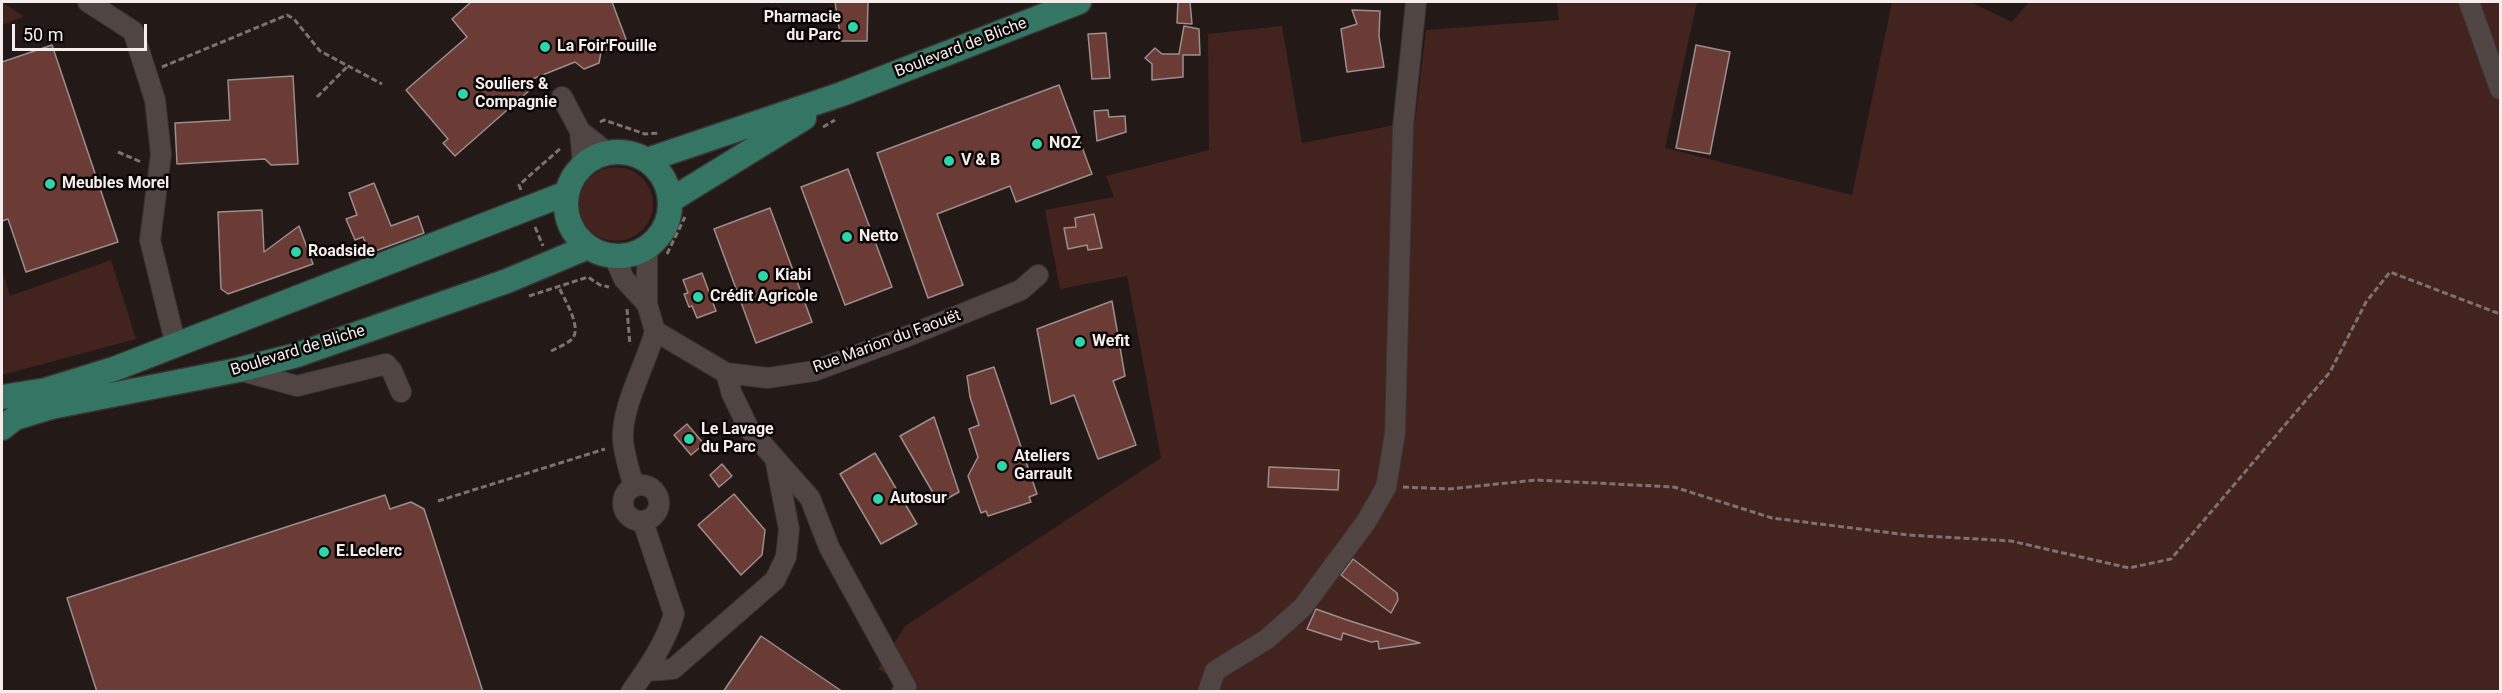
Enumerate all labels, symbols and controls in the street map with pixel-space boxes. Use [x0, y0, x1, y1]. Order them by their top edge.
place label: Pharmacie du Parc [764, 8, 841, 46]
scale bar [15, 12, 150, 50]
street label: Boulevard de Bliche [892, 14, 1030, 82]
marker: Pharmacie du Parc [846, 20, 860, 34]
text: 50 m [23, 24, 63, 45]
place label: La Foir'Fouille [557, 37, 657, 57]
marker: La Foir'Fouille [538, 40, 552, 54]
place label: Souliers & Compagnie [475, 75, 557, 113]
marker: Souliers & Compagnie [456, 87, 470, 101]
place label: NOZ [1049, 134, 1081, 154]
marker: NOZ [1030, 137, 1044, 151]
place label: V & B [961, 151, 1000, 171]
marker: V & B [942, 154, 956, 168]
place label: Meubles Morel [62, 174, 169, 194]
marker: Meubles Morel [43, 177, 57, 191]
place label: Netto [859, 227, 899, 247]
marker: Netto [840, 230, 854, 244]
place label: Roadside [308, 242, 375, 262]
marker: Roadside [289, 245, 303, 259]
place label: Kiabi [775, 266, 811, 286]
marker: Kiabi [756, 269, 770, 283]
place label: Crédit Agricole [710, 287, 818, 307]
marker: Crédit Agricole [691, 290, 705, 304]
street label: Rue Marion du Faouët [811, 306, 963, 378]
street label: Boulevard de Bliche [228, 321, 368, 381]
place label: Wefit [1092, 332, 1130, 352]
marker: Wefit [1073, 335, 1087, 349]
place label: Le Lavage du Parc [701, 420, 774, 458]
marker: Le Lavage du Parc [682, 432, 696, 446]
place label: Ateliers Garrault [1014, 447, 1072, 485]
marker: Ateliers Garrault [995, 459, 1009, 473]
place label: Autosur [890, 489, 947, 509]
marker: Autosur [871, 492, 885, 506]
place label: E.Leclerc [336, 542, 402, 562]
marker: E.Leclerc [317, 545, 331, 559]

